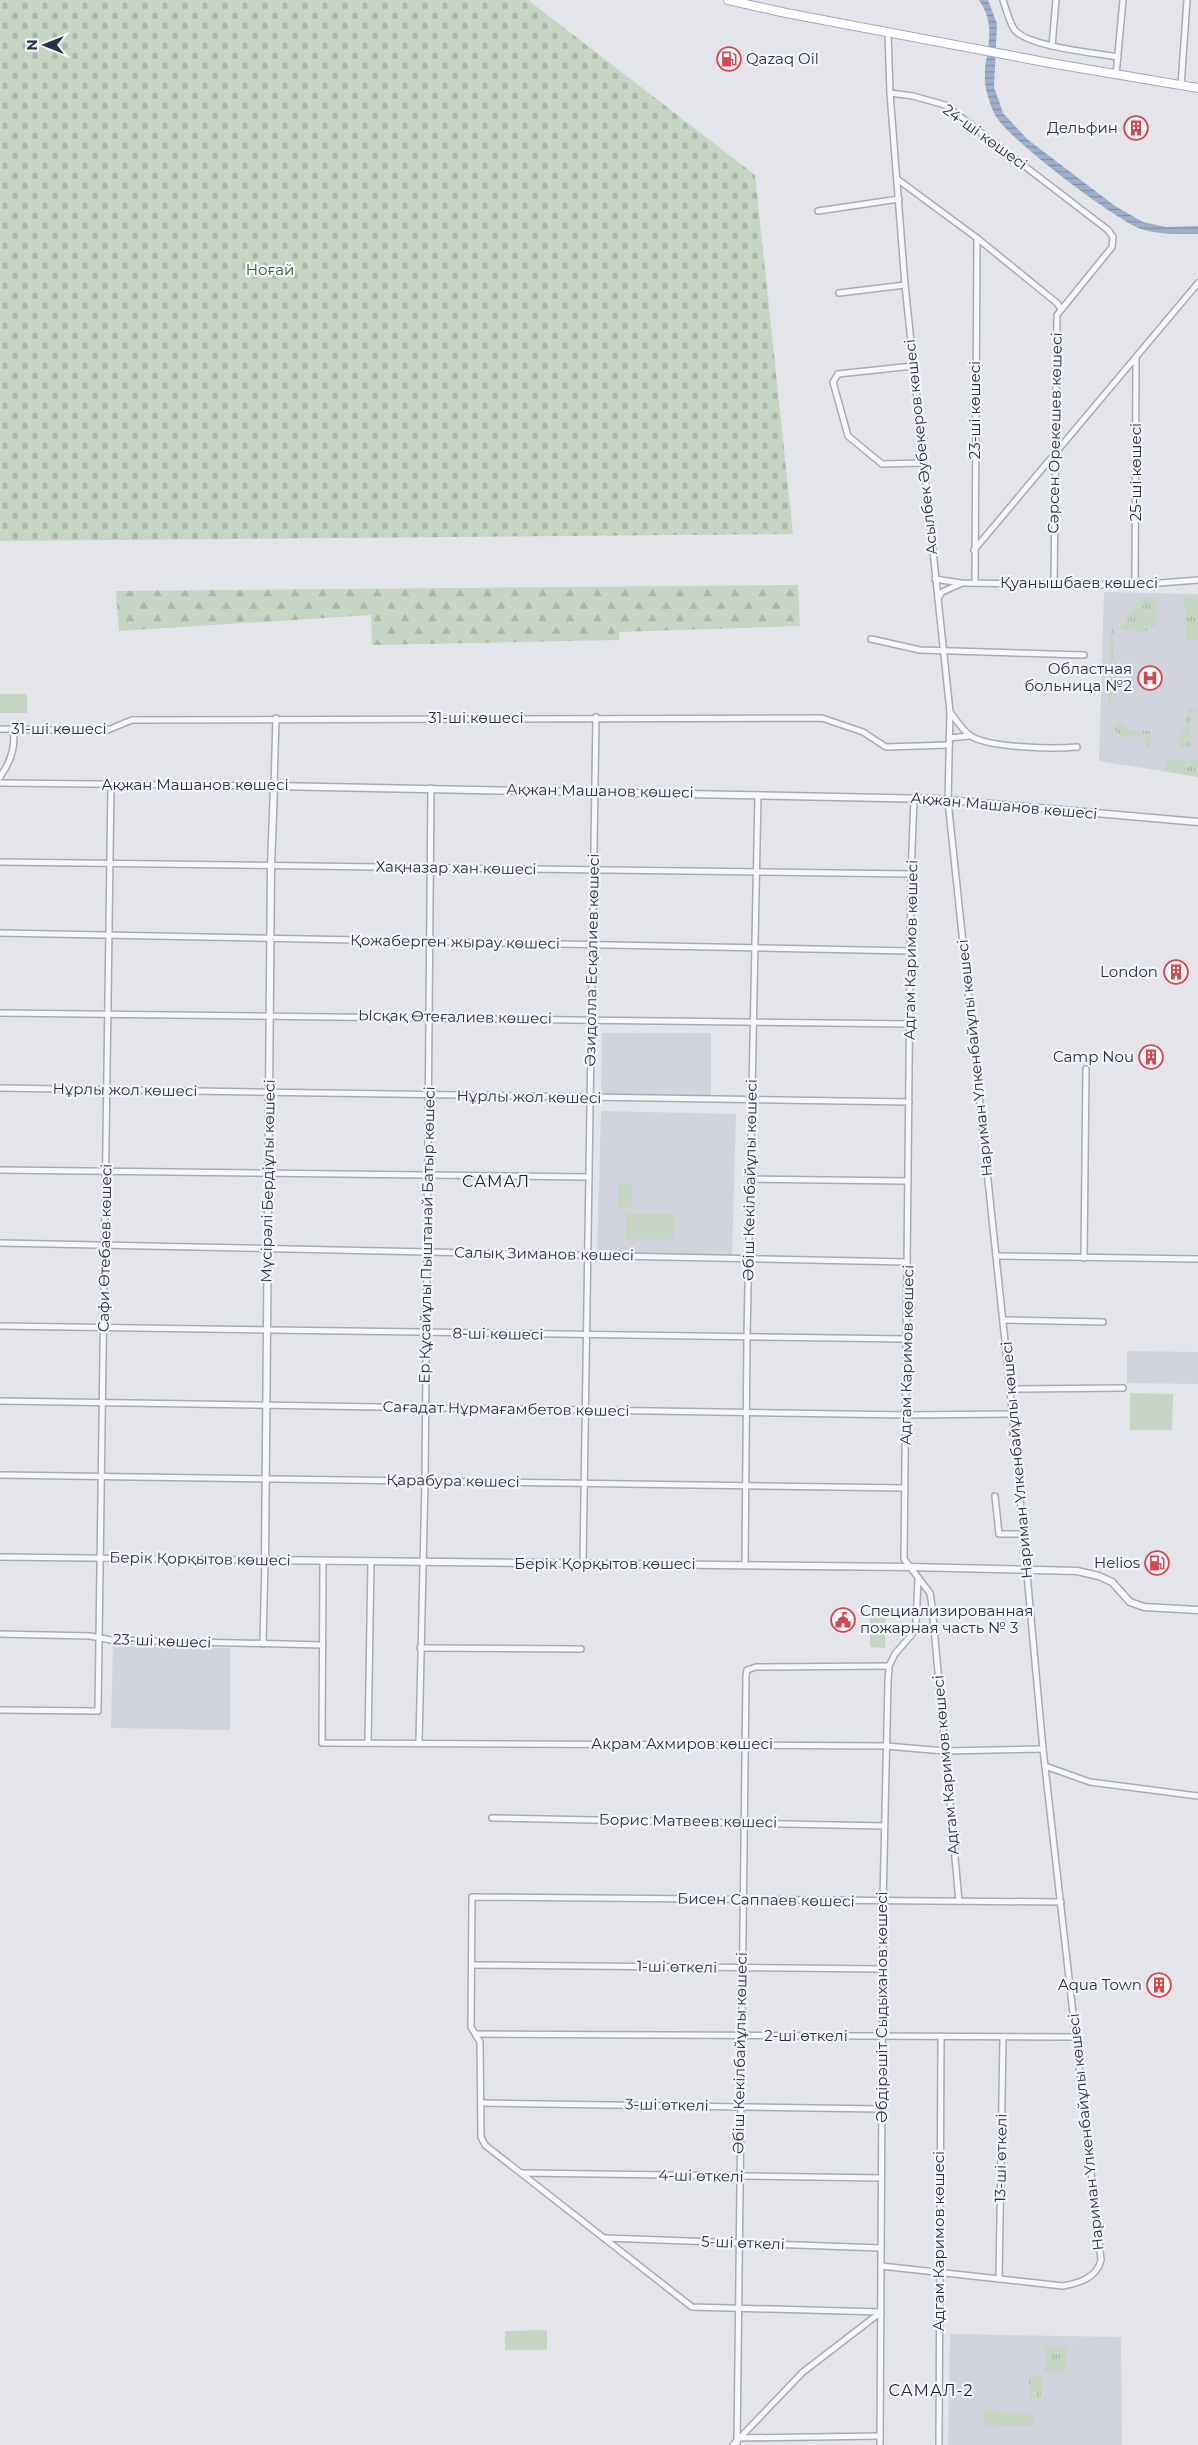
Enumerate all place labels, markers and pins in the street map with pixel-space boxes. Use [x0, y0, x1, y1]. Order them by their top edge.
fuel station icon: Qazaq Oil [716, 46, 742, 72]
place label: Qazaq Oil [746, 49, 819, 68]
building icon: Дельфин [1123, 115, 1149, 141]
place label: Дельфин [1047, 118, 1118, 137]
place label: Областная больница №2 [1024, 659, 1132, 695]
hospital icon: Областная больница №2 [1137, 665, 1163, 691]
building icon: London [1163, 959, 1189, 985]
place label: London [1100, 962, 1158, 981]
building icon: Camp Nou [1138, 1044, 1164, 1070]
place label: Camp Nou [1053, 1047, 1134, 1066]
fuel station icon: Helios [1144, 1550, 1170, 1576]
place label: Helios [1094, 1553, 1140, 1572]
place label: Специализированная пожарная часть № 3 [860, 1601, 1033, 1637]
public building icon: Специализированная пожарная часть № 3 [830, 1607, 856, 1633]
building icon: Aqua Town [1146, 1972, 1172, 1998]
place label: Aqua Town [1058, 1975, 1142, 1994]

